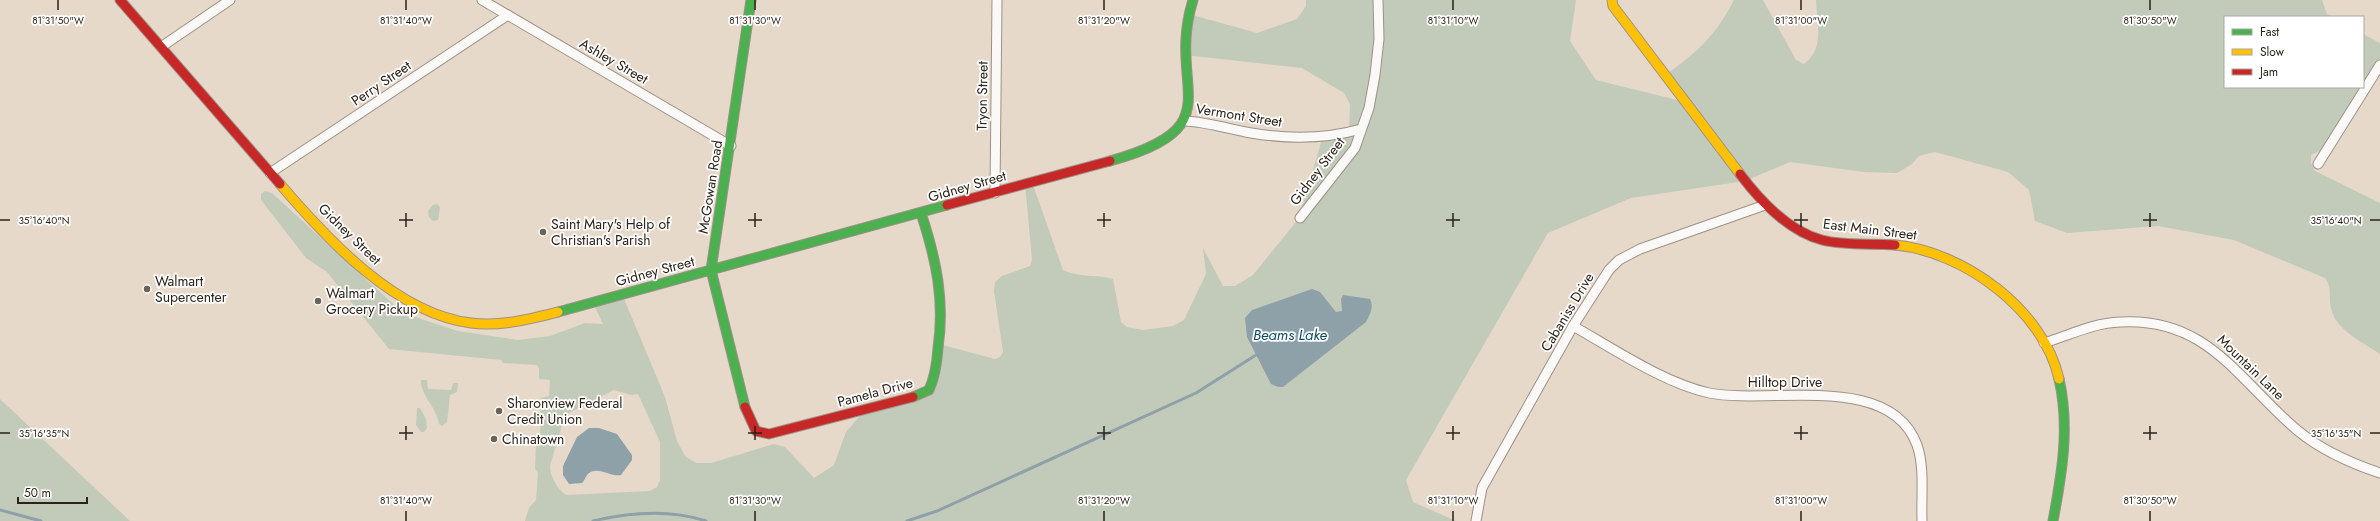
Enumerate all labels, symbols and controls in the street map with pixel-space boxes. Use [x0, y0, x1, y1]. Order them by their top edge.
text: 81°31'50"W [32, 13, 84, 28]
text: 81°31'40"W [380, 13, 432, 28]
text: 81°31'30"W [729, 13, 781, 28]
text: 81°31'20"W [1078, 13, 1130, 28]
text: 81°31'10"W [1428, 13, 1478, 28]
text: 81°31'00"W [1775, 13, 1827, 28]
text: 81°30'50"W [2123, 13, 2177, 28]
legend [2224, 16, 2364, 88]
text: Fast [2260, 23, 2279, 41]
street label: Ashley Street [576, 33, 653, 89]
text: Slow [2260, 43, 2285, 61]
street label: Perry Street [347, 55, 415, 110]
street label: Tryon Street [971, 61, 993, 131]
text: Jam [2258, 63, 2278, 81]
street label: Vermont Street [1194, 98, 1284, 132]
street label: Gidney Street [1285, 132, 1350, 209]
street label: McGowan Road [693, 139, 727, 235]
street label: Gidney Street [926, 165, 1009, 207]
street label: Gidney Street [314, 199, 386, 270]
text: 35°16'40"N [18, 213, 70, 228]
street label: East Main Street [1822, 213, 1919, 245]
text: 35°16'40"N [2310, 213, 2362, 228]
place label: Saint Mary's Help of Christian's Parish [551, 214, 671, 250]
marker: Saint Mary's Help of Christian's Parish [538, 227, 548, 237]
street label: Gidney Street [613, 251, 697, 291]
street label: Cabaniss Drive [1536, 269, 1598, 355]
place label: Walmart Supercenter [155, 271, 227, 307]
place label: Walmart Grocery Pickup [326, 283, 418, 319]
marker: Walmart Supercenter [142, 284, 152, 294]
marker: Walmart Grocery Pickup [313, 296, 323, 306]
water label: Beams Lake [1253, 324, 1328, 346]
street label: Mountain Lane [2213, 330, 2289, 404]
street label: Pamela Drive [835, 372, 915, 412]
street label: Hilltop Drive [1748, 372, 1822, 392]
place label: Sharonview Federal Credit Union [507, 393, 623, 429]
marker: Sharonview Federal Credit Union [494, 406, 504, 416]
text: 35°16'35"N [19, 426, 69, 441]
text: 35°16'35"N [2311, 426, 2361, 441]
place label: Chinatown [502, 429, 564, 449]
marker: Chinatown [489, 434, 499, 444]
scale bar [18, 479, 87, 505]
text: 50 m [24, 484, 51, 502]
text: 81°31'40"W [380, 493, 432, 508]
text: 81°31'30"W [729, 493, 781, 508]
text: 81°31'20"W [1078, 493, 1130, 508]
text: 81°31'10"W [1428, 493, 1478, 508]
text: 81°31'00"W [1775, 493, 1827, 508]
text: 81°30'50"W [2123, 493, 2177, 508]

